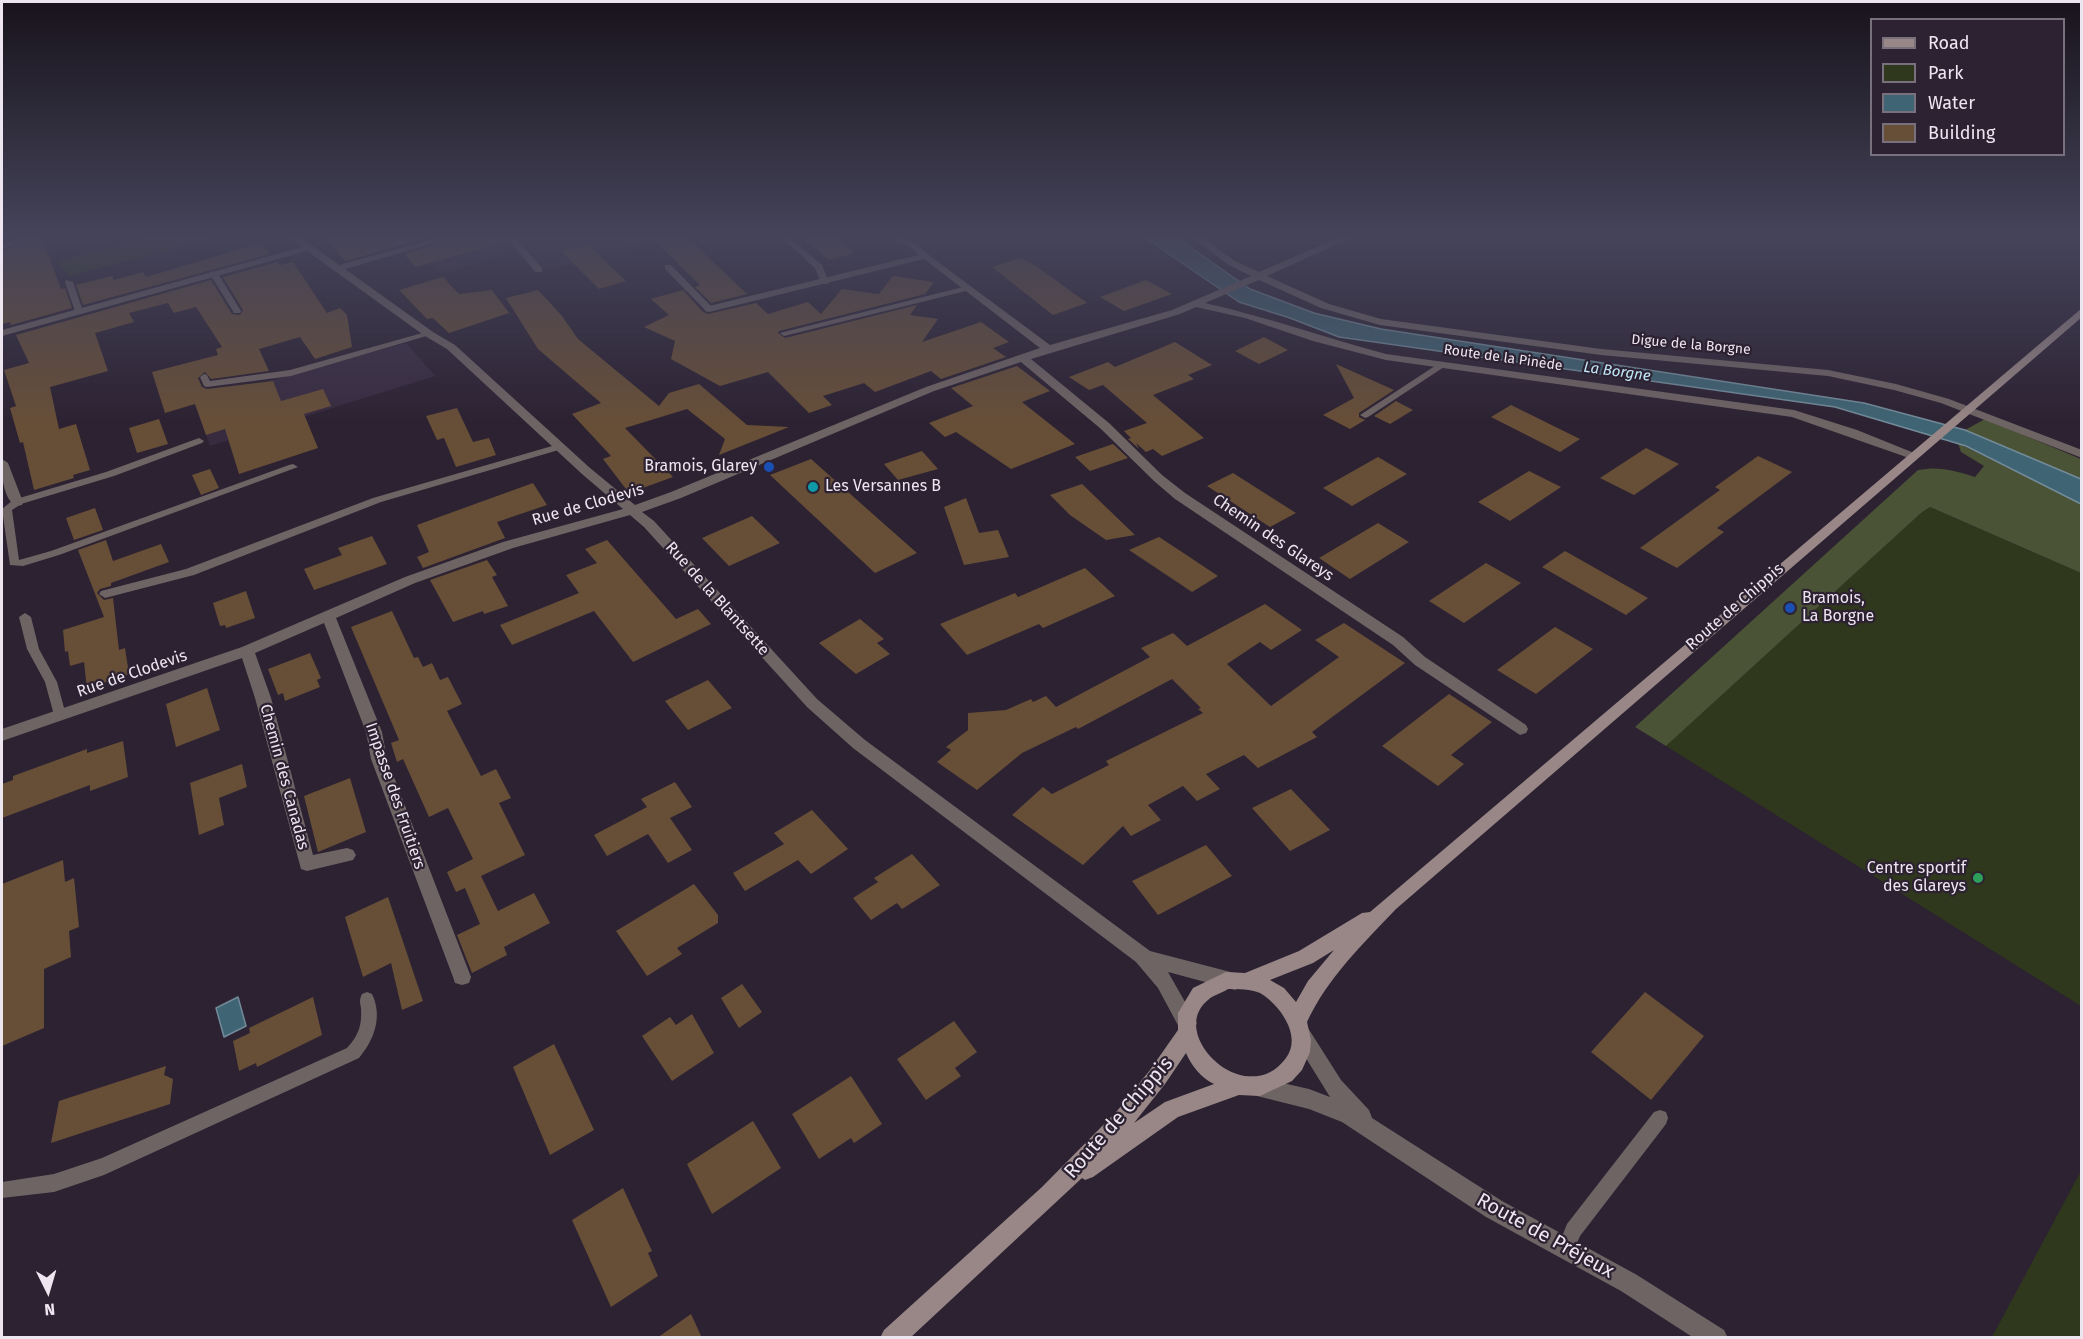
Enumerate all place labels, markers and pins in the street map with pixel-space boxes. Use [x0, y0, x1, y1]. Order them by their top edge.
place label: Bramois, Glarey [644, 457, 757, 477]
marker: Bramois, Glarey [762, 460, 776, 474]
place label: Les Versannes B [825, 477, 941, 497]
marker: Les Versannes B [806, 480, 820, 494]
place label: Bramois, La Borgne [1802, 589, 1874, 627]
marker: Bramois, La Borgne [1783, 601, 1797, 615]
place label: Centre sportif des Glareys [1867, 859, 1966, 897]
marker: Centre sportif des Glareys [1971, 871, 1985, 885]

